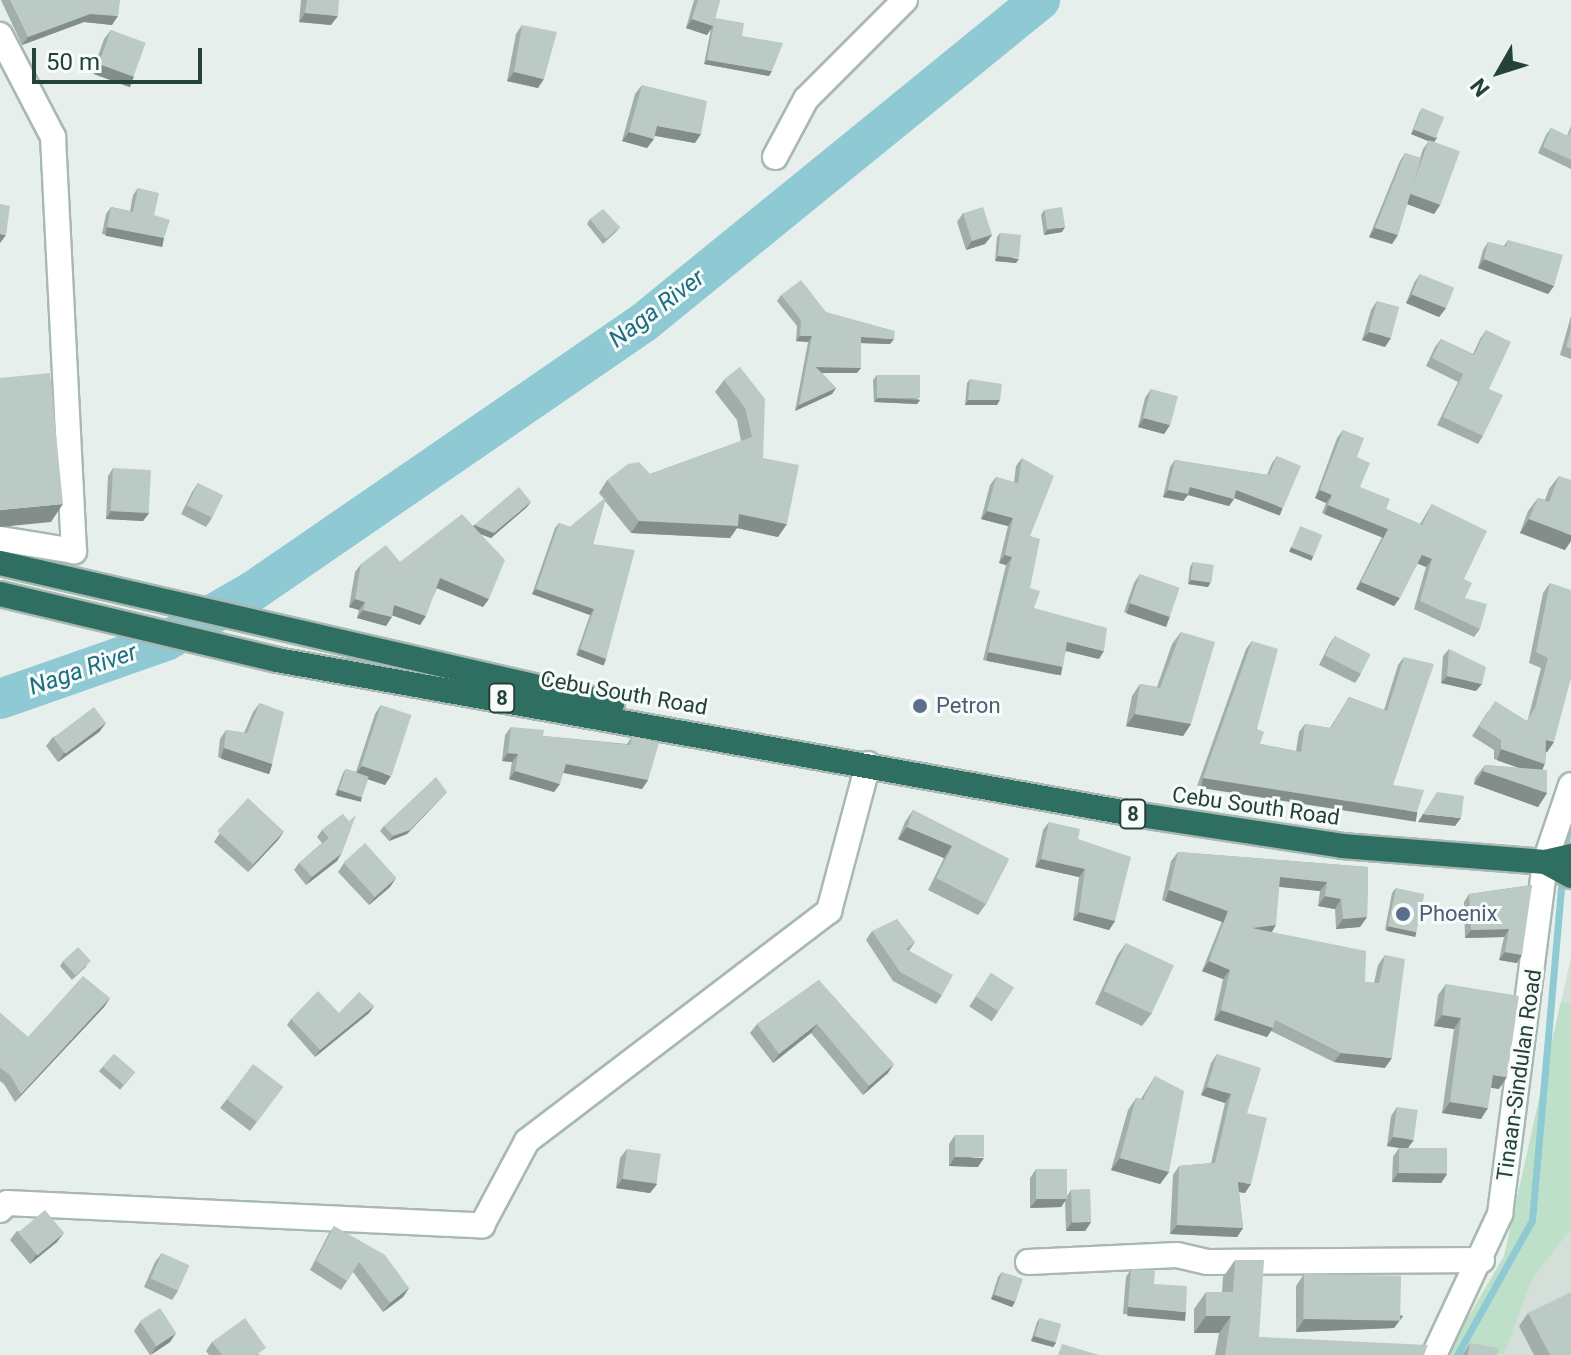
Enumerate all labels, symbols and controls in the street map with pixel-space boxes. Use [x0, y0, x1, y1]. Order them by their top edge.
scale bar [36, 32, 206, 82]
north arrow [1459, 32, 1539, 112]
text: 50 m [46, 48, 100, 76]
text: N [1465, 74, 1495, 101]
water label: Naga River [604, 264, 710, 354]
water label: Naga River [25, 638, 141, 702]
street label: Cebu South Road [539, 665, 709, 721]
road number: 8 [488, 682, 516, 714]
place label: Petron [936, 693, 1001, 719]
marker: Petron [911, 697, 929, 715]
street label: Cebu South Road [1171, 781, 1341, 831]
road number: 8 [1119, 798, 1147, 830]
place label: Phoenix [1419, 901, 1498, 927]
marker: Phoenix [1394, 905, 1412, 923]
street label: Tinaan-Sindulan Road [1491, 968, 1547, 1182]

